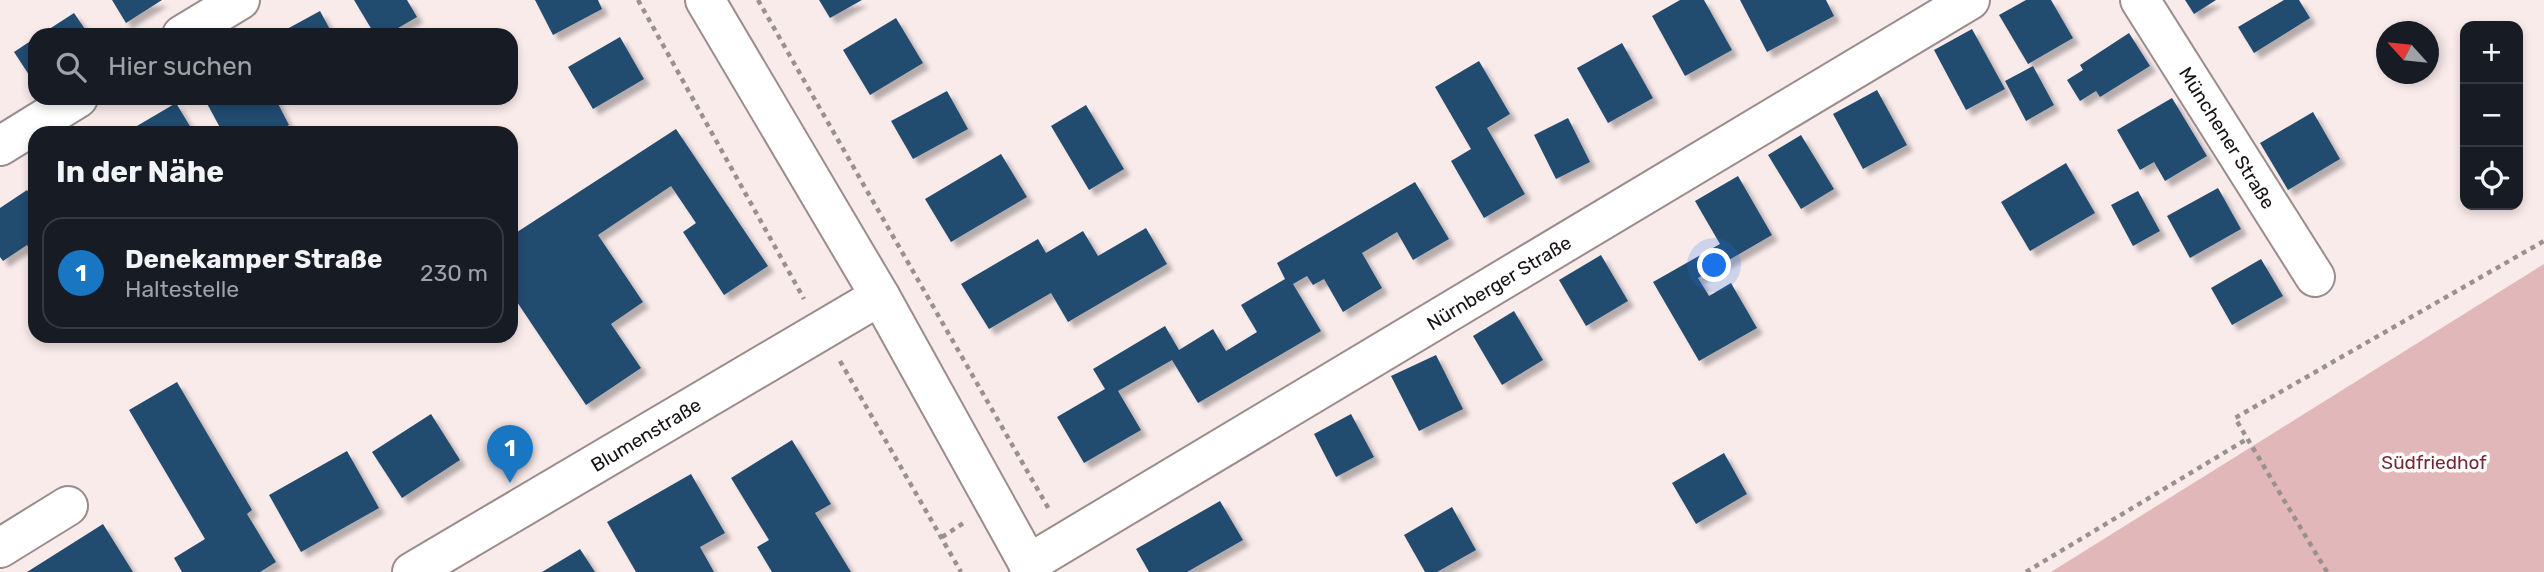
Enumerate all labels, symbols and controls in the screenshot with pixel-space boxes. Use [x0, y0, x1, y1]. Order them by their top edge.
north arrow [2376, 21, 2439, 84]
map controls [2460, 21, 2523, 210]
button: + [2460, 21, 2523, 84]
search box [28, 28, 518, 105]
icon: search [52, 48, 90, 86]
text: Hier suchen [108, 51, 253, 82]
street label: Münchener Straße [2174, 63, 2280, 213]
button: − [2460, 84, 2523, 147]
button: locate [2460, 147, 2523, 210]
text: In der Nähe [56, 154, 224, 190]
street label: Nürnberger Straße [1423, 231, 1575, 335]
text: Denekamper Straße [125, 244, 382, 275]
your location [1697, 248, 1731, 282]
text: 1 [75, 259, 87, 287]
text: 230 m [420, 259, 488, 287]
text: Haltestelle [125, 275, 239, 303]
street label: Blumenstraße [587, 393, 705, 477]
pin: 1 [487, 425, 533, 483]
park label: Südfriedhof [2381, 451, 2487, 474]

